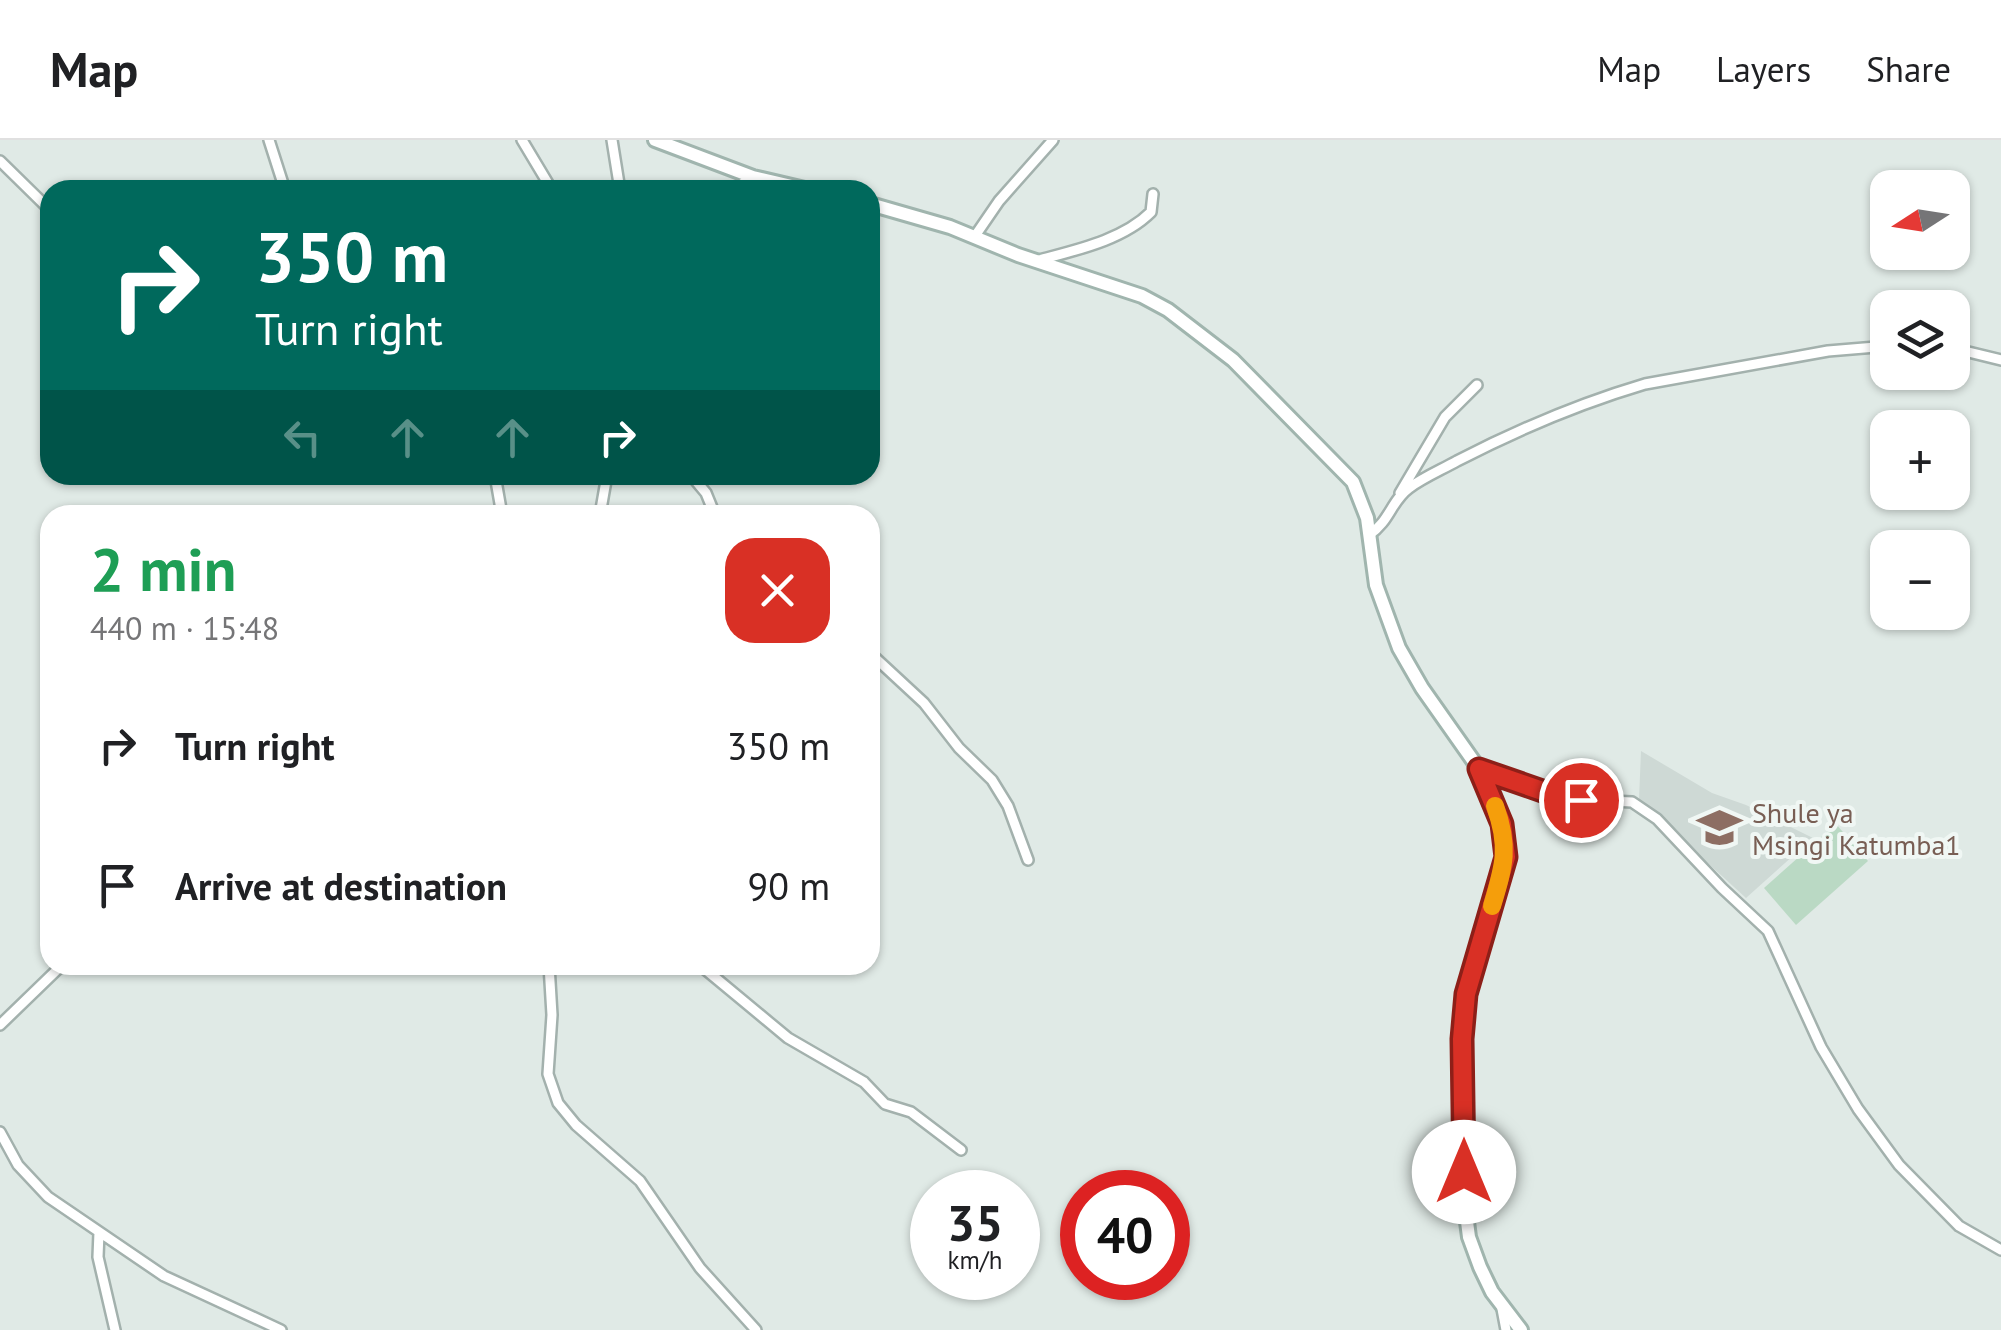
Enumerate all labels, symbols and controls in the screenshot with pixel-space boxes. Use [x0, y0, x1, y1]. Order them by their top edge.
text: Map [50, 38, 138, 100]
text: Map [1597, 46, 1661, 92]
text: Layers [1716, 46, 1811, 92]
text: Share [1866, 46, 1951, 92]
north arrow [1870, 170, 1970, 270]
map controls [1870, 170, 1970, 630]
text: 350 m [255, 211, 448, 301]
icon: right [90, 220, 220, 350]
button: layers [1870, 290, 1970, 390]
text: Turn right [255, 299, 443, 357]
icon: left [275, 410, 330, 465]
icon: ahead [380, 410, 435, 465]
icon: ahead [485, 410, 540, 465]
icon: right [590, 410, 645, 465]
button: + [1870, 410, 1970, 510]
text: 2 min [90, 530, 236, 608]
button: − [1870, 530, 1970, 630]
button: close [725, 538, 830, 643]
text: 440 m · 15:48 [90, 607, 279, 649]
icon: right [90, 718, 145, 773]
text: Turn right [175, 721, 335, 770]
text: 350 m [727, 721, 830, 770]
pin [1539, 758, 1624, 843]
icon: arrive [1554, 773, 1609, 828]
place label: Shule ya Msingi Katumba1 [1752, 794, 1961, 863]
school or university icon: Shule ya Msingi Katumba1 [1695, 804, 1743, 852]
icon: arrive [90, 858, 145, 913]
text: Arrive at destination [175, 861, 507, 910]
text: 90 m [748, 861, 830, 910]
position arrow [1412, 1120, 1516, 1224]
speed limit sign: 40 [1060, 1170, 1190, 1300]
text: 35 [947, 1190, 1003, 1255]
text: km/h [948, 1244, 1002, 1276]

